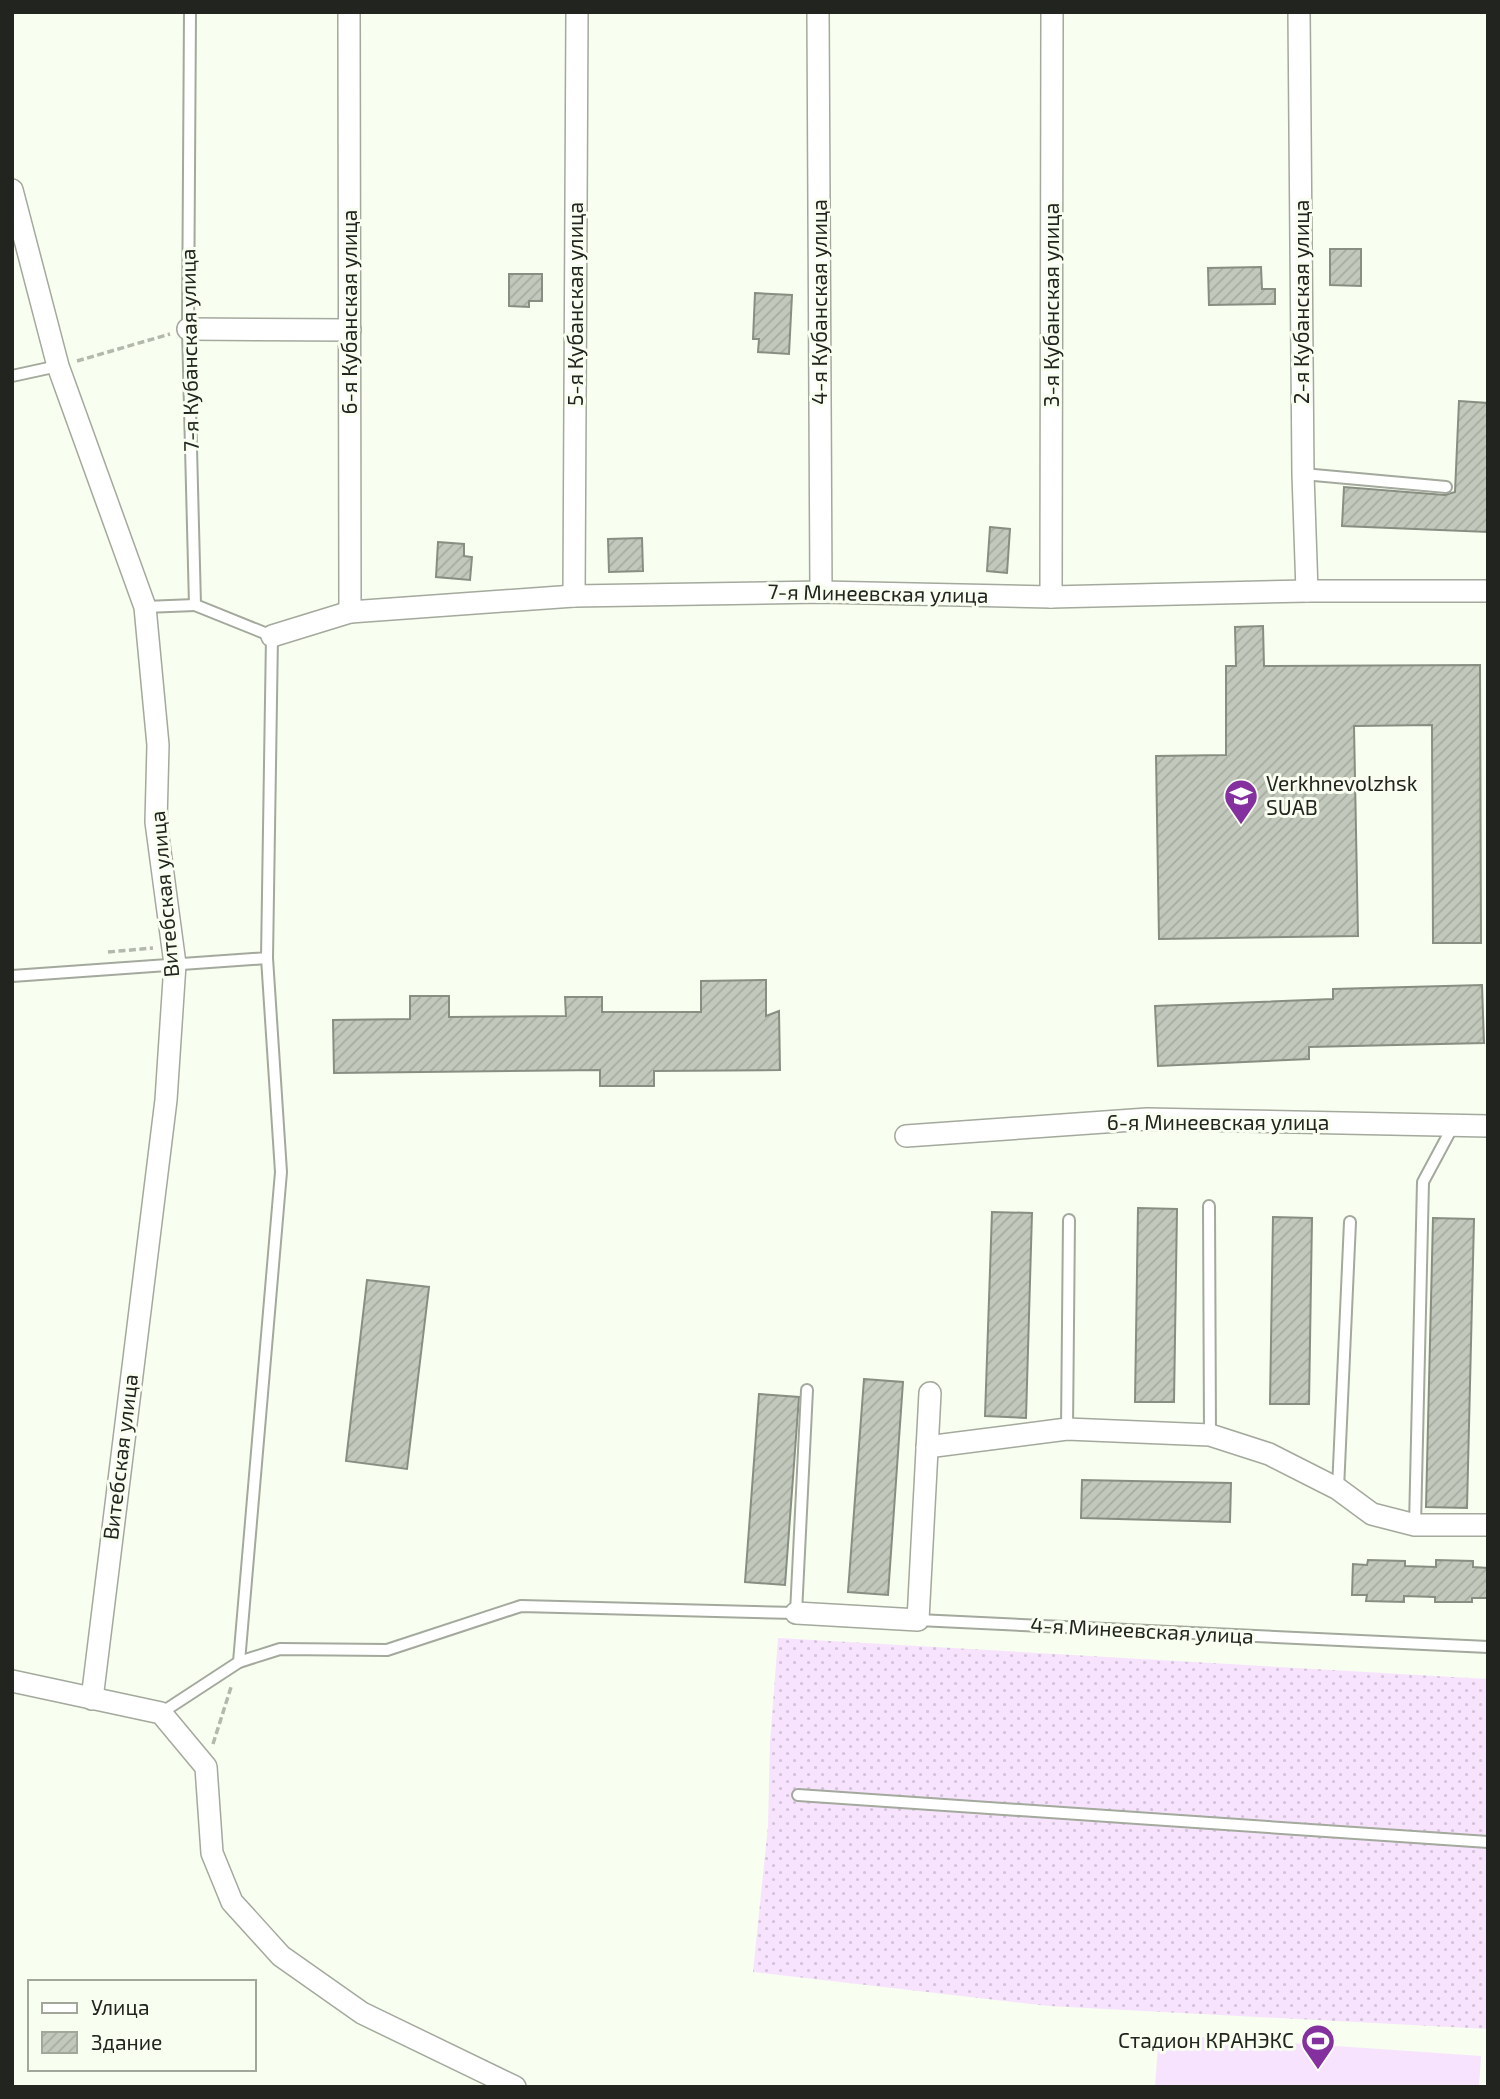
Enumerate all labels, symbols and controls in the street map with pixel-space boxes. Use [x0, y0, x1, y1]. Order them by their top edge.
street label: 4-я Кубанская улица [806, 199, 832, 405]
street label: 2-я Кубанская улица [1288, 200, 1314, 404]
street label: 5-я Кубанская улица [562, 202, 588, 406]
street label: 3-я Кубанская улица [1038, 203, 1064, 407]
street label: 6-я Кубанская улица [336, 210, 362, 414]
street label: 7-я Кубанская улица [174, 248, 204, 452]
street label: 7-я Минеевская улица [767, 578, 989, 608]
place label: Verkhnevolzhsk SUAB [1266, 770, 1418, 819]
school or university icon: Verkhnevolzhsk SUAB [1222, 777, 1260, 826]
street label: Витебская улица [144, 810, 184, 978]
street label: 6-я Минеевская улица [1107, 1109, 1329, 1135]
street label: Витебская улица [97, 1373, 143, 1541]
street label: 4-я Минеевская улица [1030, 1611, 1254, 1649]
legend [28, 1980, 256, 2071]
text: Улица [91, 1994, 150, 2019]
sports icon: Стадион КРАНЭКС [1299, 2022, 1337, 2071]
place label: Стадион КРАНЭКС [1118, 2027, 1294, 2052]
text: Здание [91, 2029, 162, 2054]

